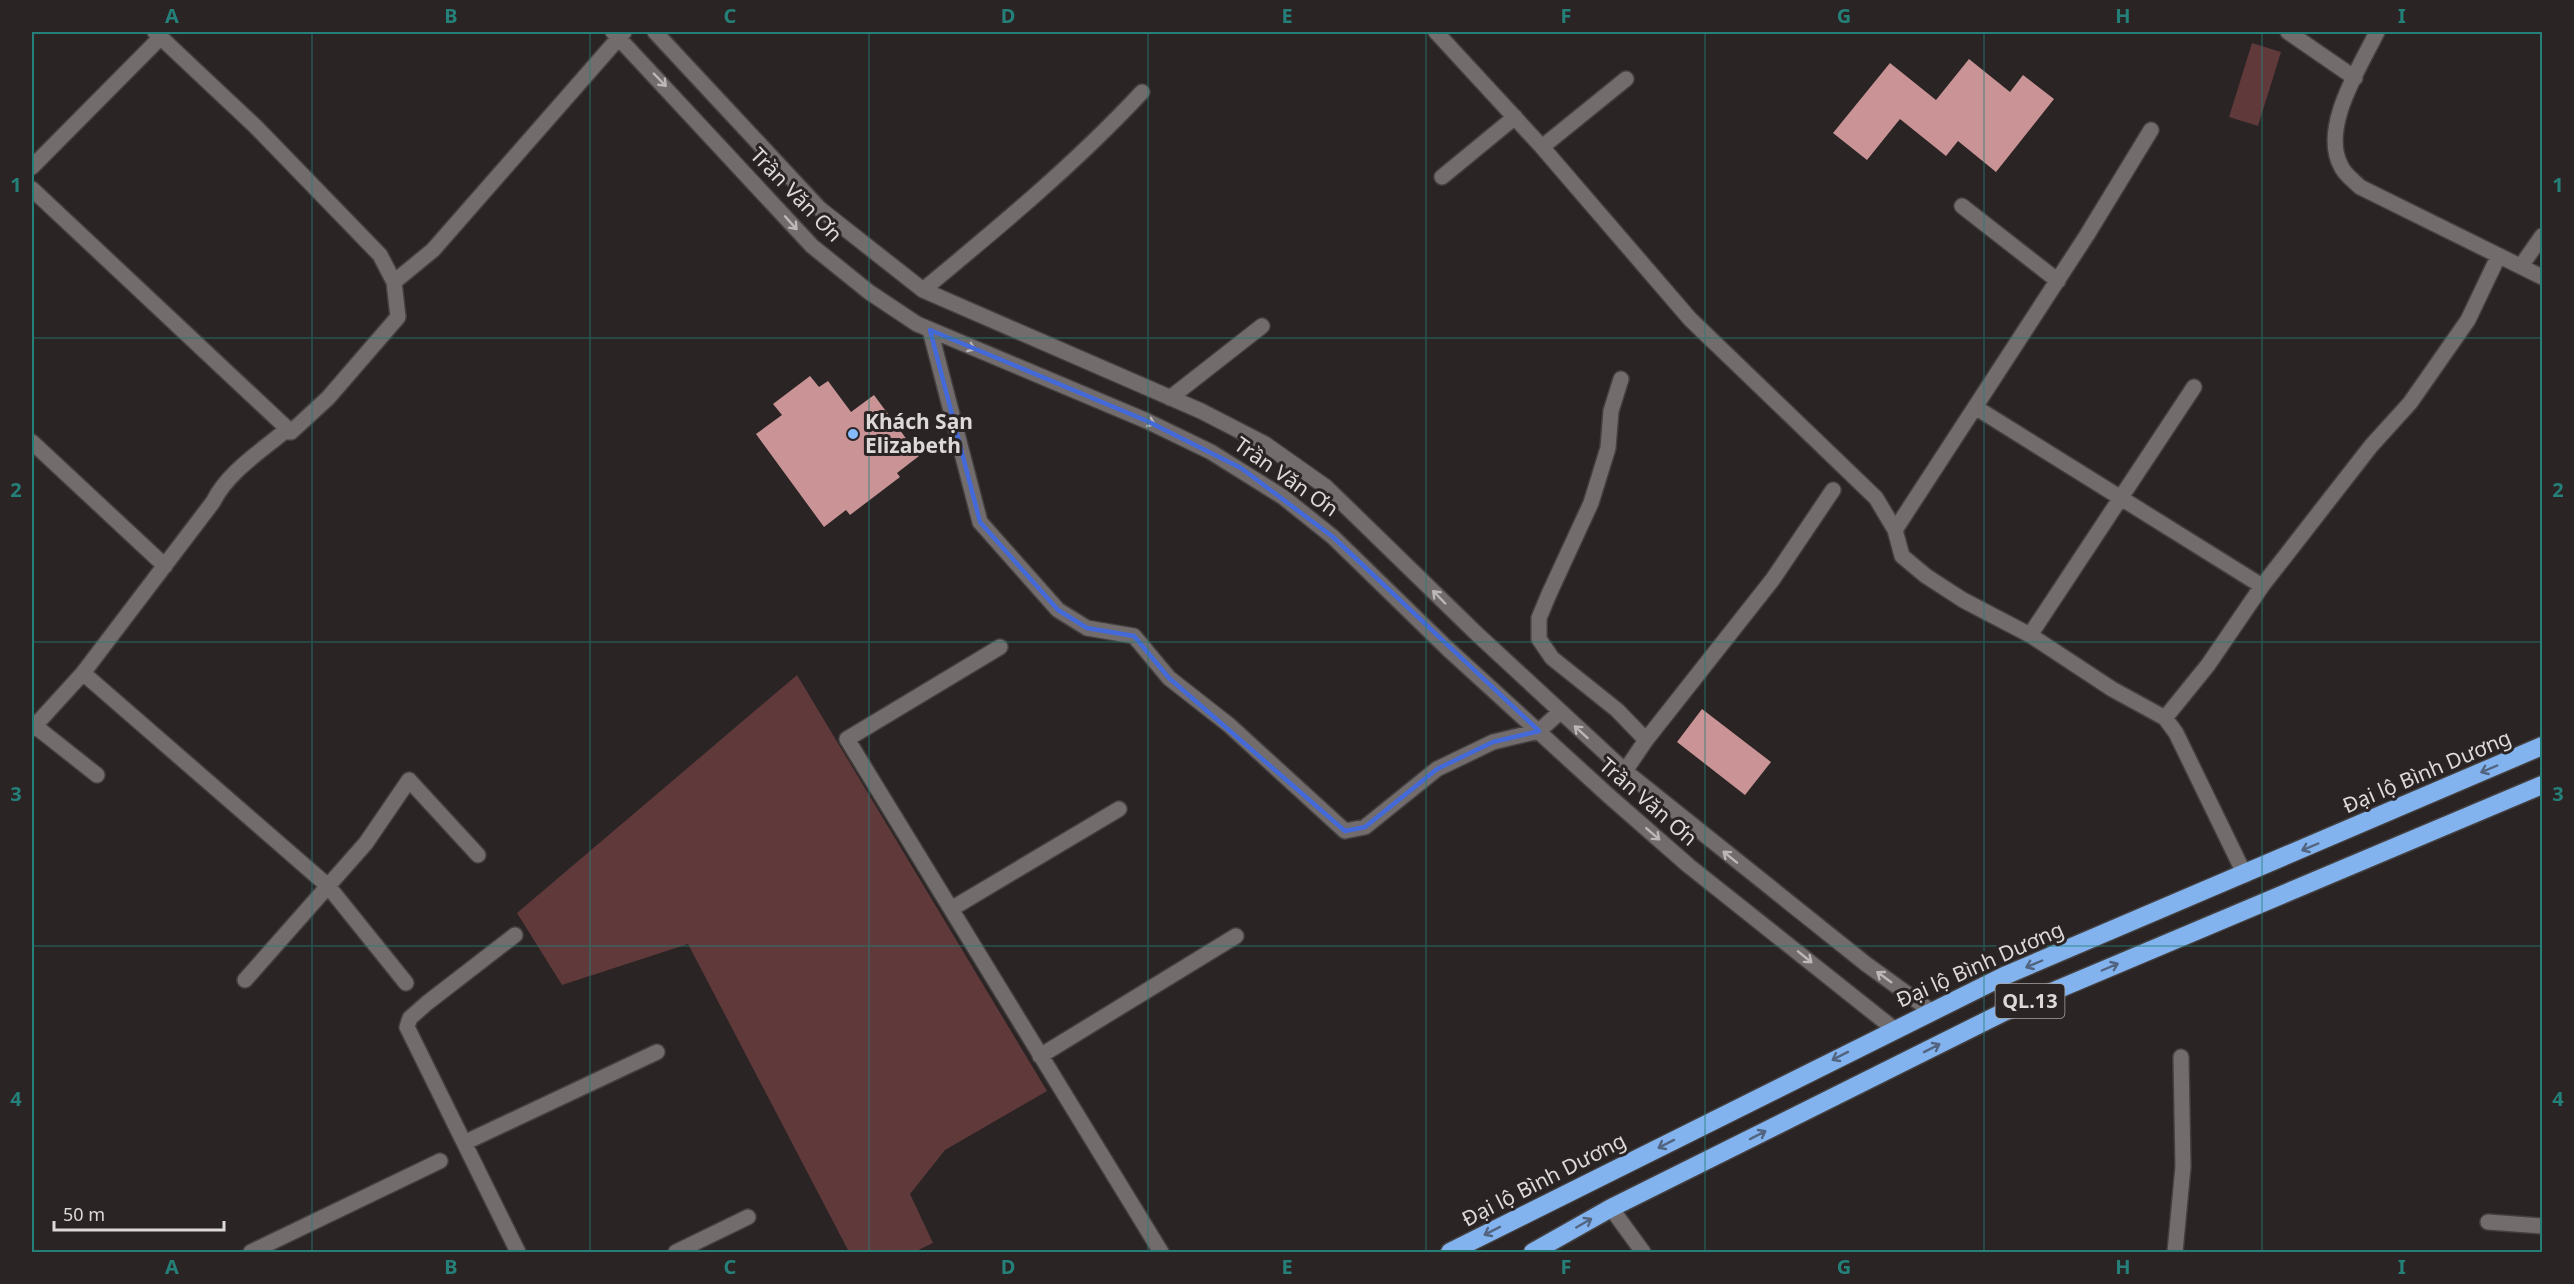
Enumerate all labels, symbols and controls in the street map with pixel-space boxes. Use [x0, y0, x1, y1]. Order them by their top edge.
text: A [165, 2, 179, 29]
text: B [444, 2, 458, 29]
text: C [724, 2, 737, 29]
text: D [1001, 2, 1015, 29]
text: E [1281, 2, 1293, 29]
text: F [1561, 2, 1571, 29]
text: G [1837, 2, 1851, 29]
text: H [2115, 2, 2131, 29]
text: I [2398, 2, 2406, 29]
one-way arrow [652, 72, 667, 87]
street label: Trần Văn Ơn [745, 141, 849, 248]
text: 1 [10, 171, 22, 198]
text: 1 [2552, 171, 2564, 198]
one-way arrow [784, 216, 798, 231]
one-way arrow [957, 341, 976, 352]
place label: Khách Sạn Elizabeth [865, 407, 973, 459]
one-way arrow [1137, 416, 1155, 428]
marker: Khách Sạn Elizabeth [846, 427, 860, 441]
street label: Trần Văn Ơn [1229, 430, 1344, 522]
text: 2 [10, 476, 22, 503]
text: 2 [2552, 476, 2564, 503]
one-way arrow [1432, 590, 1446, 605]
street label: Đại lộ Bình Dương [2338, 723, 2515, 819]
one-way arrow [1573, 724, 1588, 739]
street label: Trần Văn Ơn [1594, 751, 1703, 851]
one-way arrow [2480, 764, 2498, 775]
text: 3 [10, 780, 22, 807]
text: 3 [2552, 780, 2564, 807]
one-way arrow [1645, 827, 1660, 841]
one-way arrow [2301, 841, 2319, 853]
one-way arrow [1722, 850, 1738, 863]
street label: Đại lộ Bình Dương [1892, 915, 2068, 1014]
one-way arrow [1797, 950, 1812, 964]
one-way arrow [2025, 959, 2043, 970]
one-way arrow [2100, 961, 2118, 972]
one-way arrow [1876, 971, 1892, 983]
road number: QL.13 [1996, 984, 2064, 1018]
one-way arrow [1923, 1041, 1941, 1053]
one-way arrow [1831, 1051, 1849, 1063]
text: 4 [10, 1085, 22, 1112]
text: 4 [2552, 1085, 2564, 1112]
street label: Đại lộ Bình Dương [1457, 1126, 1630, 1233]
one-way arrow [1748, 1128, 1766, 1140]
one-way arrow [1657, 1139, 1675, 1150]
scale bar [54, 1194, 224, 1232]
text: 50 m [63, 1202, 105, 1226]
one-way arrow [1575, 1217, 1592, 1229]
one-way arrow [1483, 1226, 1501, 1238]
text: A [165, 1253, 179, 1280]
text: B [444, 1253, 458, 1280]
text: C [724, 1253, 737, 1280]
text: D [1001, 1253, 1015, 1280]
text: E [1281, 1253, 1293, 1280]
text: F [1561, 1253, 1571, 1280]
text: G [1837, 1253, 1851, 1280]
text: H [2115, 1253, 2131, 1280]
text: I [2398, 1253, 2406, 1280]

